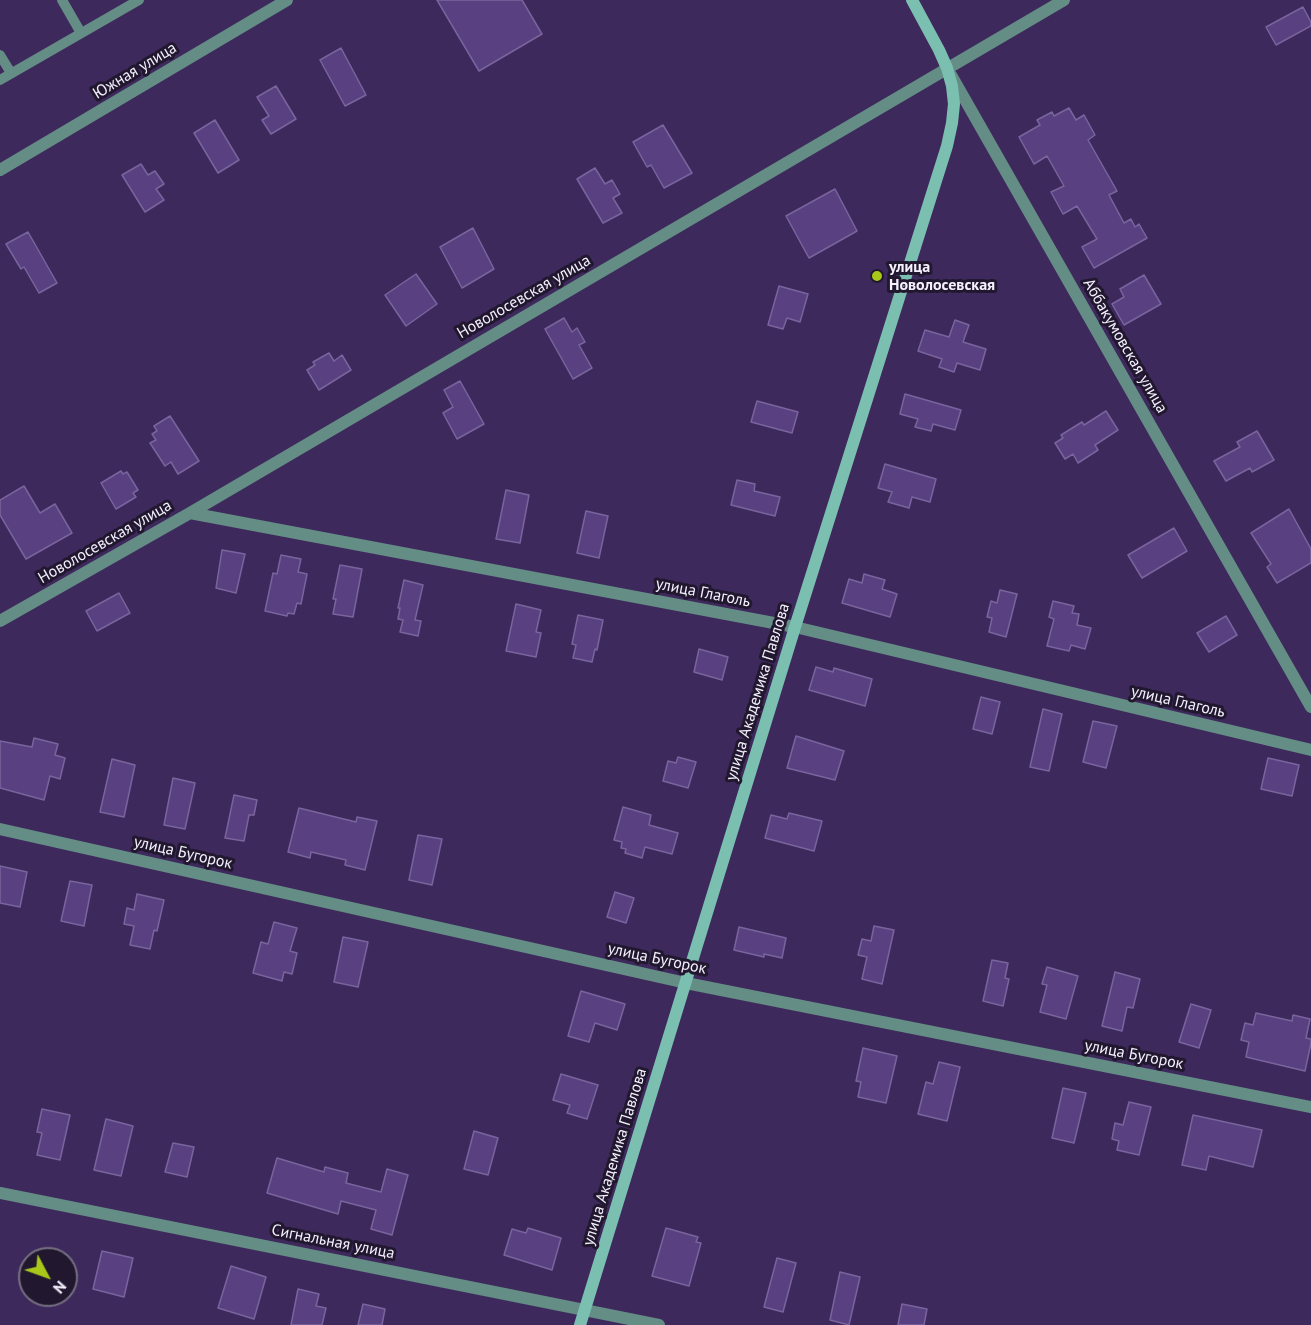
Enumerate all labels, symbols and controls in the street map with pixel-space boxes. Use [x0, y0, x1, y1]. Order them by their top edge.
street label: Южная улица [90, 39, 180, 103]
street label: Новолосевская улица [454, 251, 594, 343]
place label: улица Новолосевская [889, 257, 995, 295]
marker: улица Новолосевская [870, 269, 884, 283]
street label: Аббакумовская улица [1079, 275, 1171, 417]
street label: Новолосевская улица [35, 496, 175, 588]
street label: улица Глаголь [654, 574, 752, 612]
street label: улица Академика Павлова [722, 601, 794, 783]
street label: улица Глаголь [1129, 682, 1227, 722]
street label: улица Бугорок [132, 832, 234, 874]
street label: улица Бугорок [606, 939, 708, 979]
street label: улица Бугорок [1083, 1036, 1185, 1074]
street label: улица Академика Павлова [579, 1066, 651, 1248]
street label: Сигнальная улица [270, 1221, 396, 1263]
north arrow [18, 1247, 78, 1307]
text: N [49, 1277, 71, 1298]

